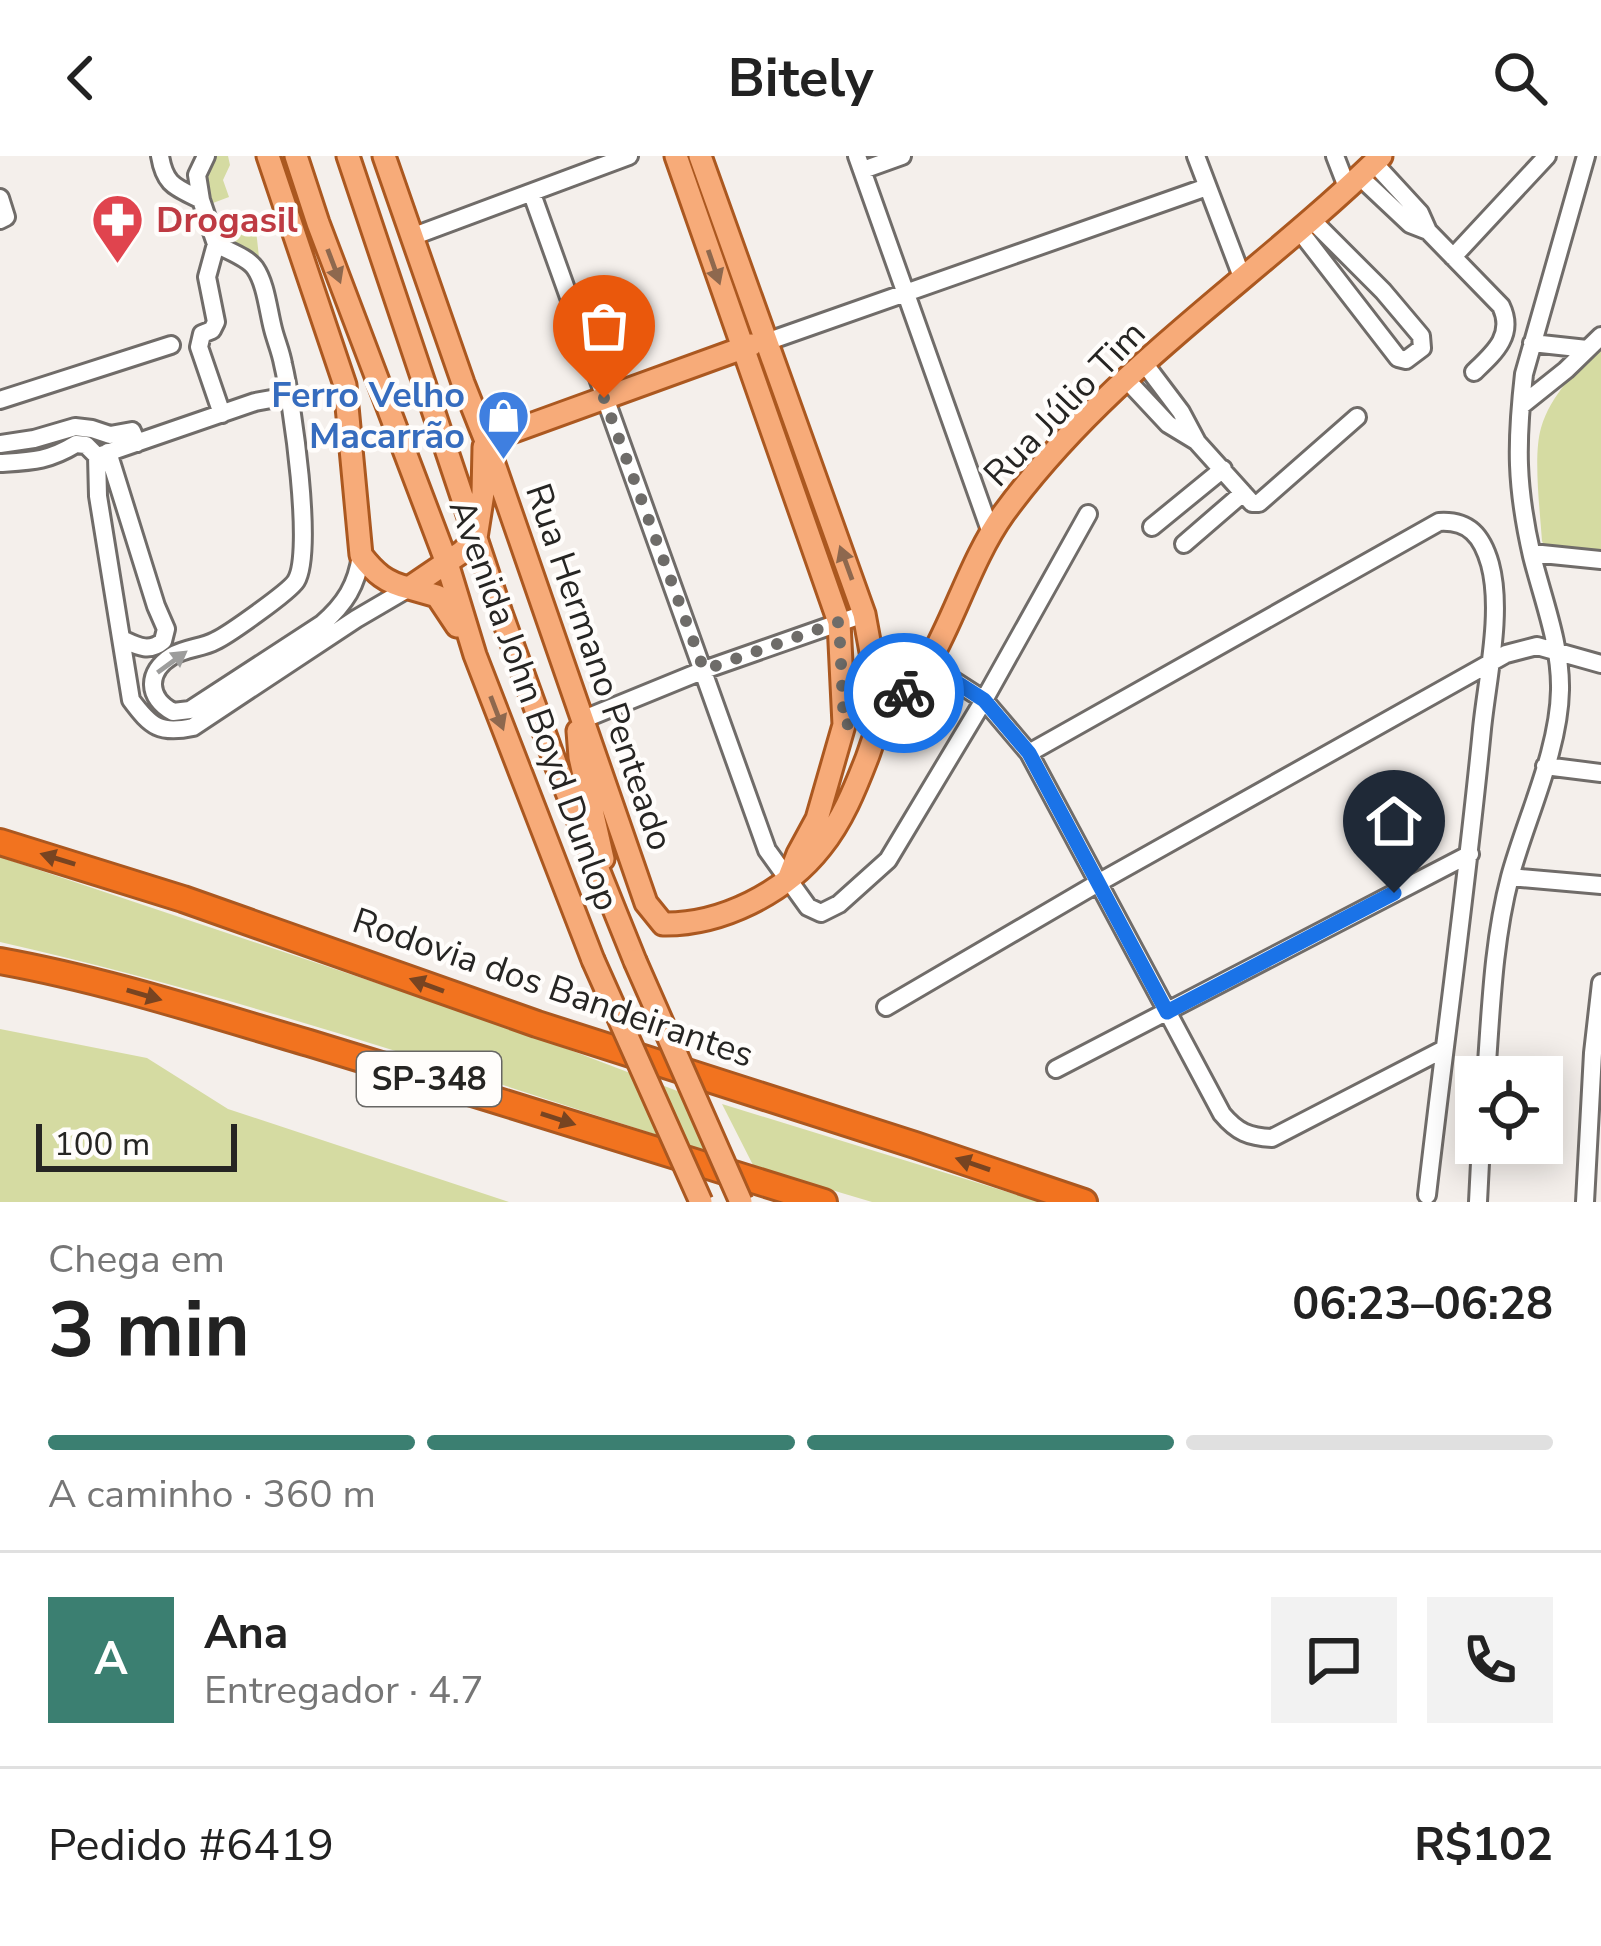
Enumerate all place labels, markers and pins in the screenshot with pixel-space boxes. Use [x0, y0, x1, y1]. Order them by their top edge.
pharmacy icon: Drogasil [89, 192, 145, 266]
place label: Drogasil [156, 196, 298, 245]
pin [553, 275, 655, 398]
place label: Ferro Velho Macarrão [271, 371, 465, 461]
shop icon: Ferro Velho Macarrão [476, 388, 532, 462]
pin [1343, 770, 1445, 893]

